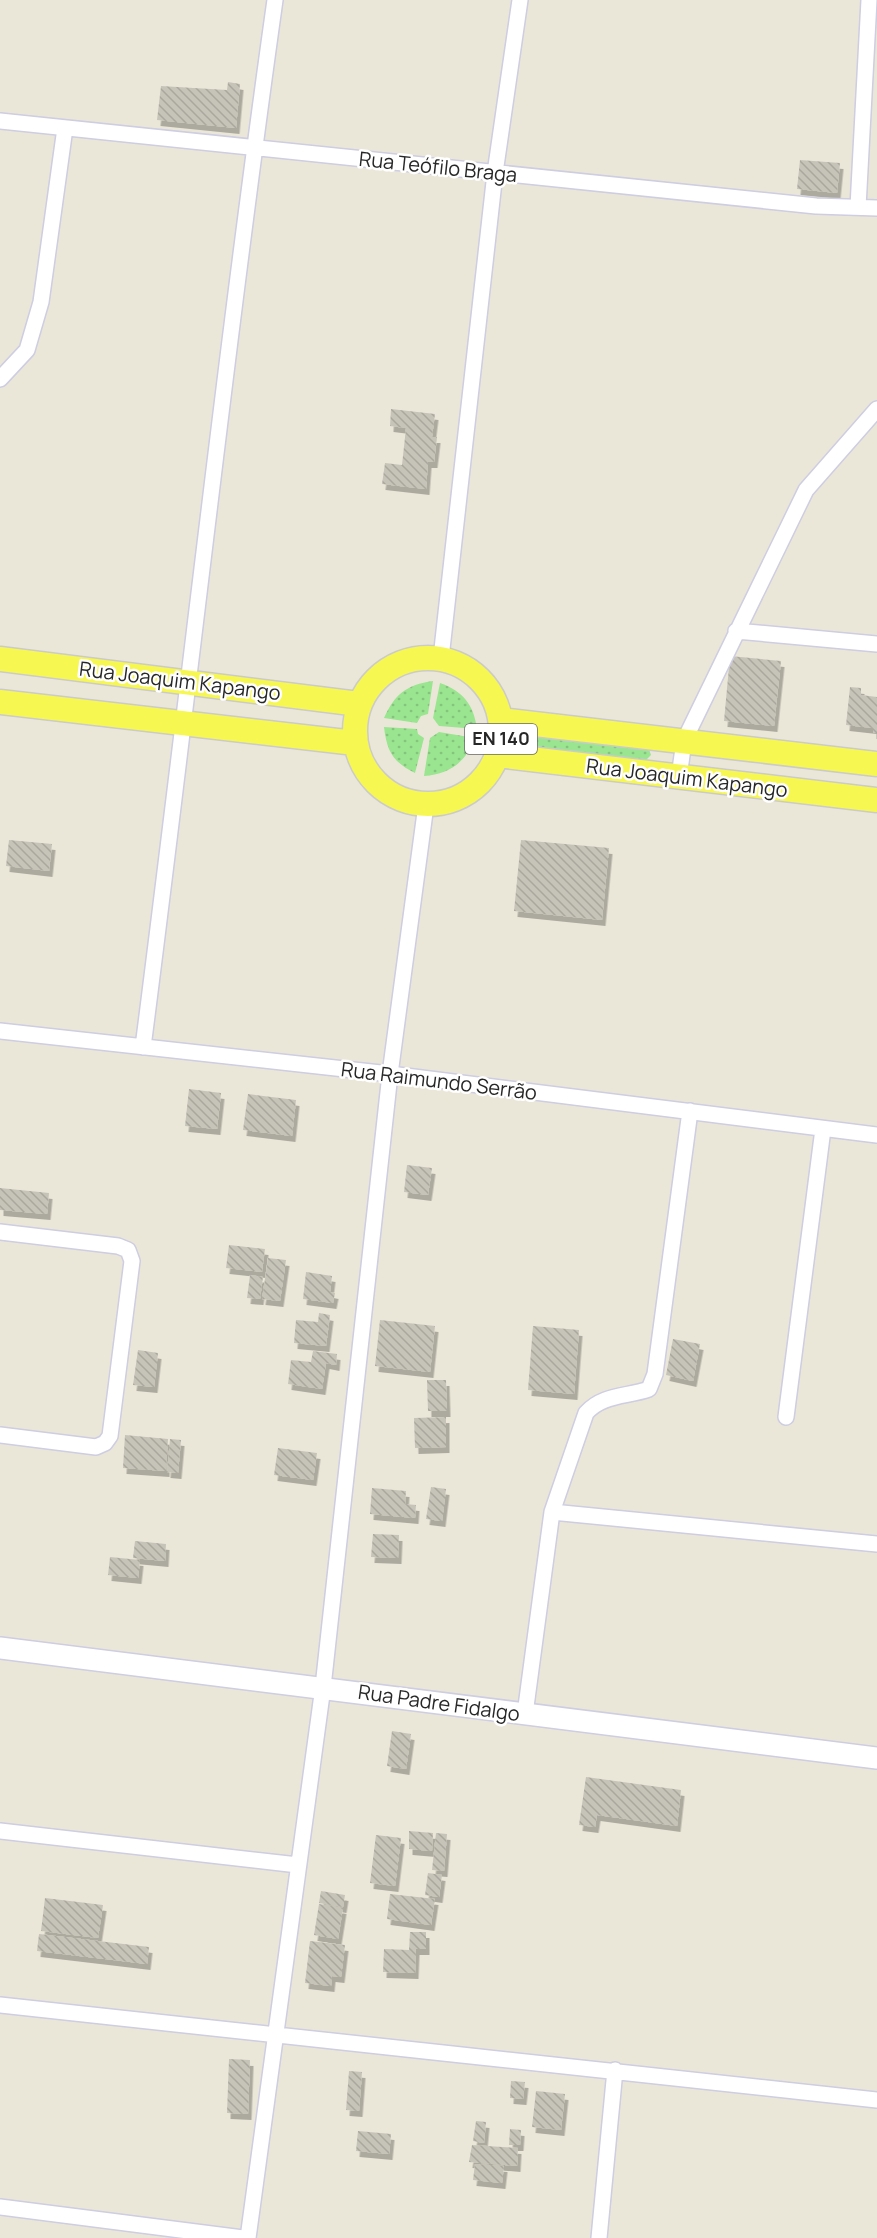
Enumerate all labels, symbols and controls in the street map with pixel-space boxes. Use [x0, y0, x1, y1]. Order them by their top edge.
street label: Rua Teófilo Braga [358, 145, 519, 188]
street label: Rua Joaquim Kapango [78, 655, 282, 706]
road number: EN 140 [465, 724, 537, 754]
street label: Rua Joaquim Kapango [585, 752, 789, 803]
street label: Rua Raimundo Serrão [339, 1055, 539, 1106]
street label: Rua Padre Fidalgo [357, 1678, 522, 1727]

